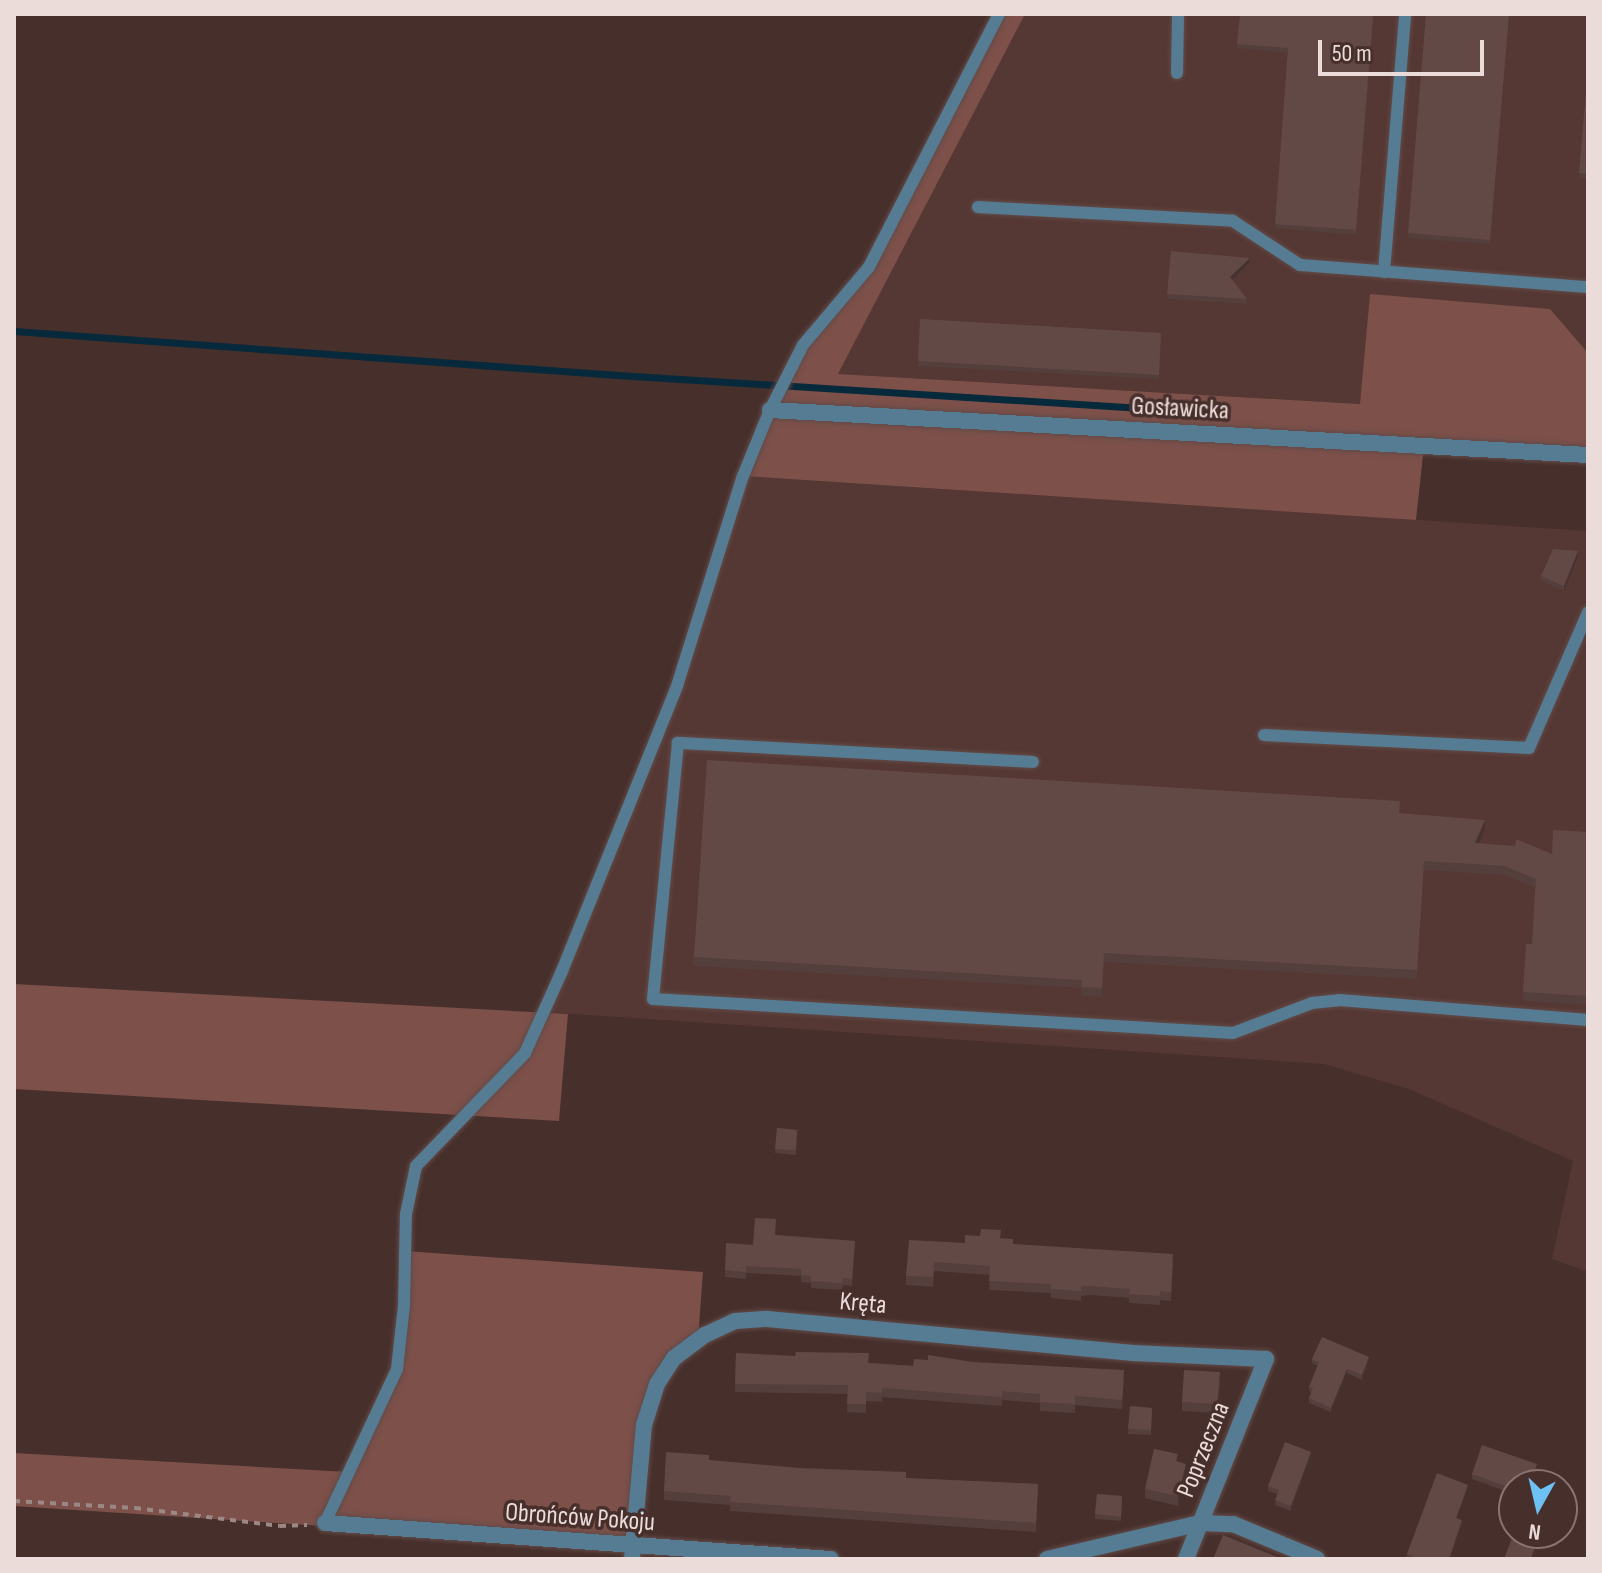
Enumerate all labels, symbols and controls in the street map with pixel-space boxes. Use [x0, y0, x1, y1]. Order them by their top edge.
scale bar [1322, 24, 1488, 74]
text: 50 m [1332, 39, 1372, 68]
street label: Gosławicka [1130, 391, 1230, 427]
street label: Kręta [838, 1286, 888, 1322]
street label: Poprzeczna [1171, 1398, 1237, 1502]
north arrow [1498, 1469, 1578, 1549]
street label: Obrońców Pokoju [504, 1497, 656, 1539]
text: N [1527, 1517, 1543, 1545]

